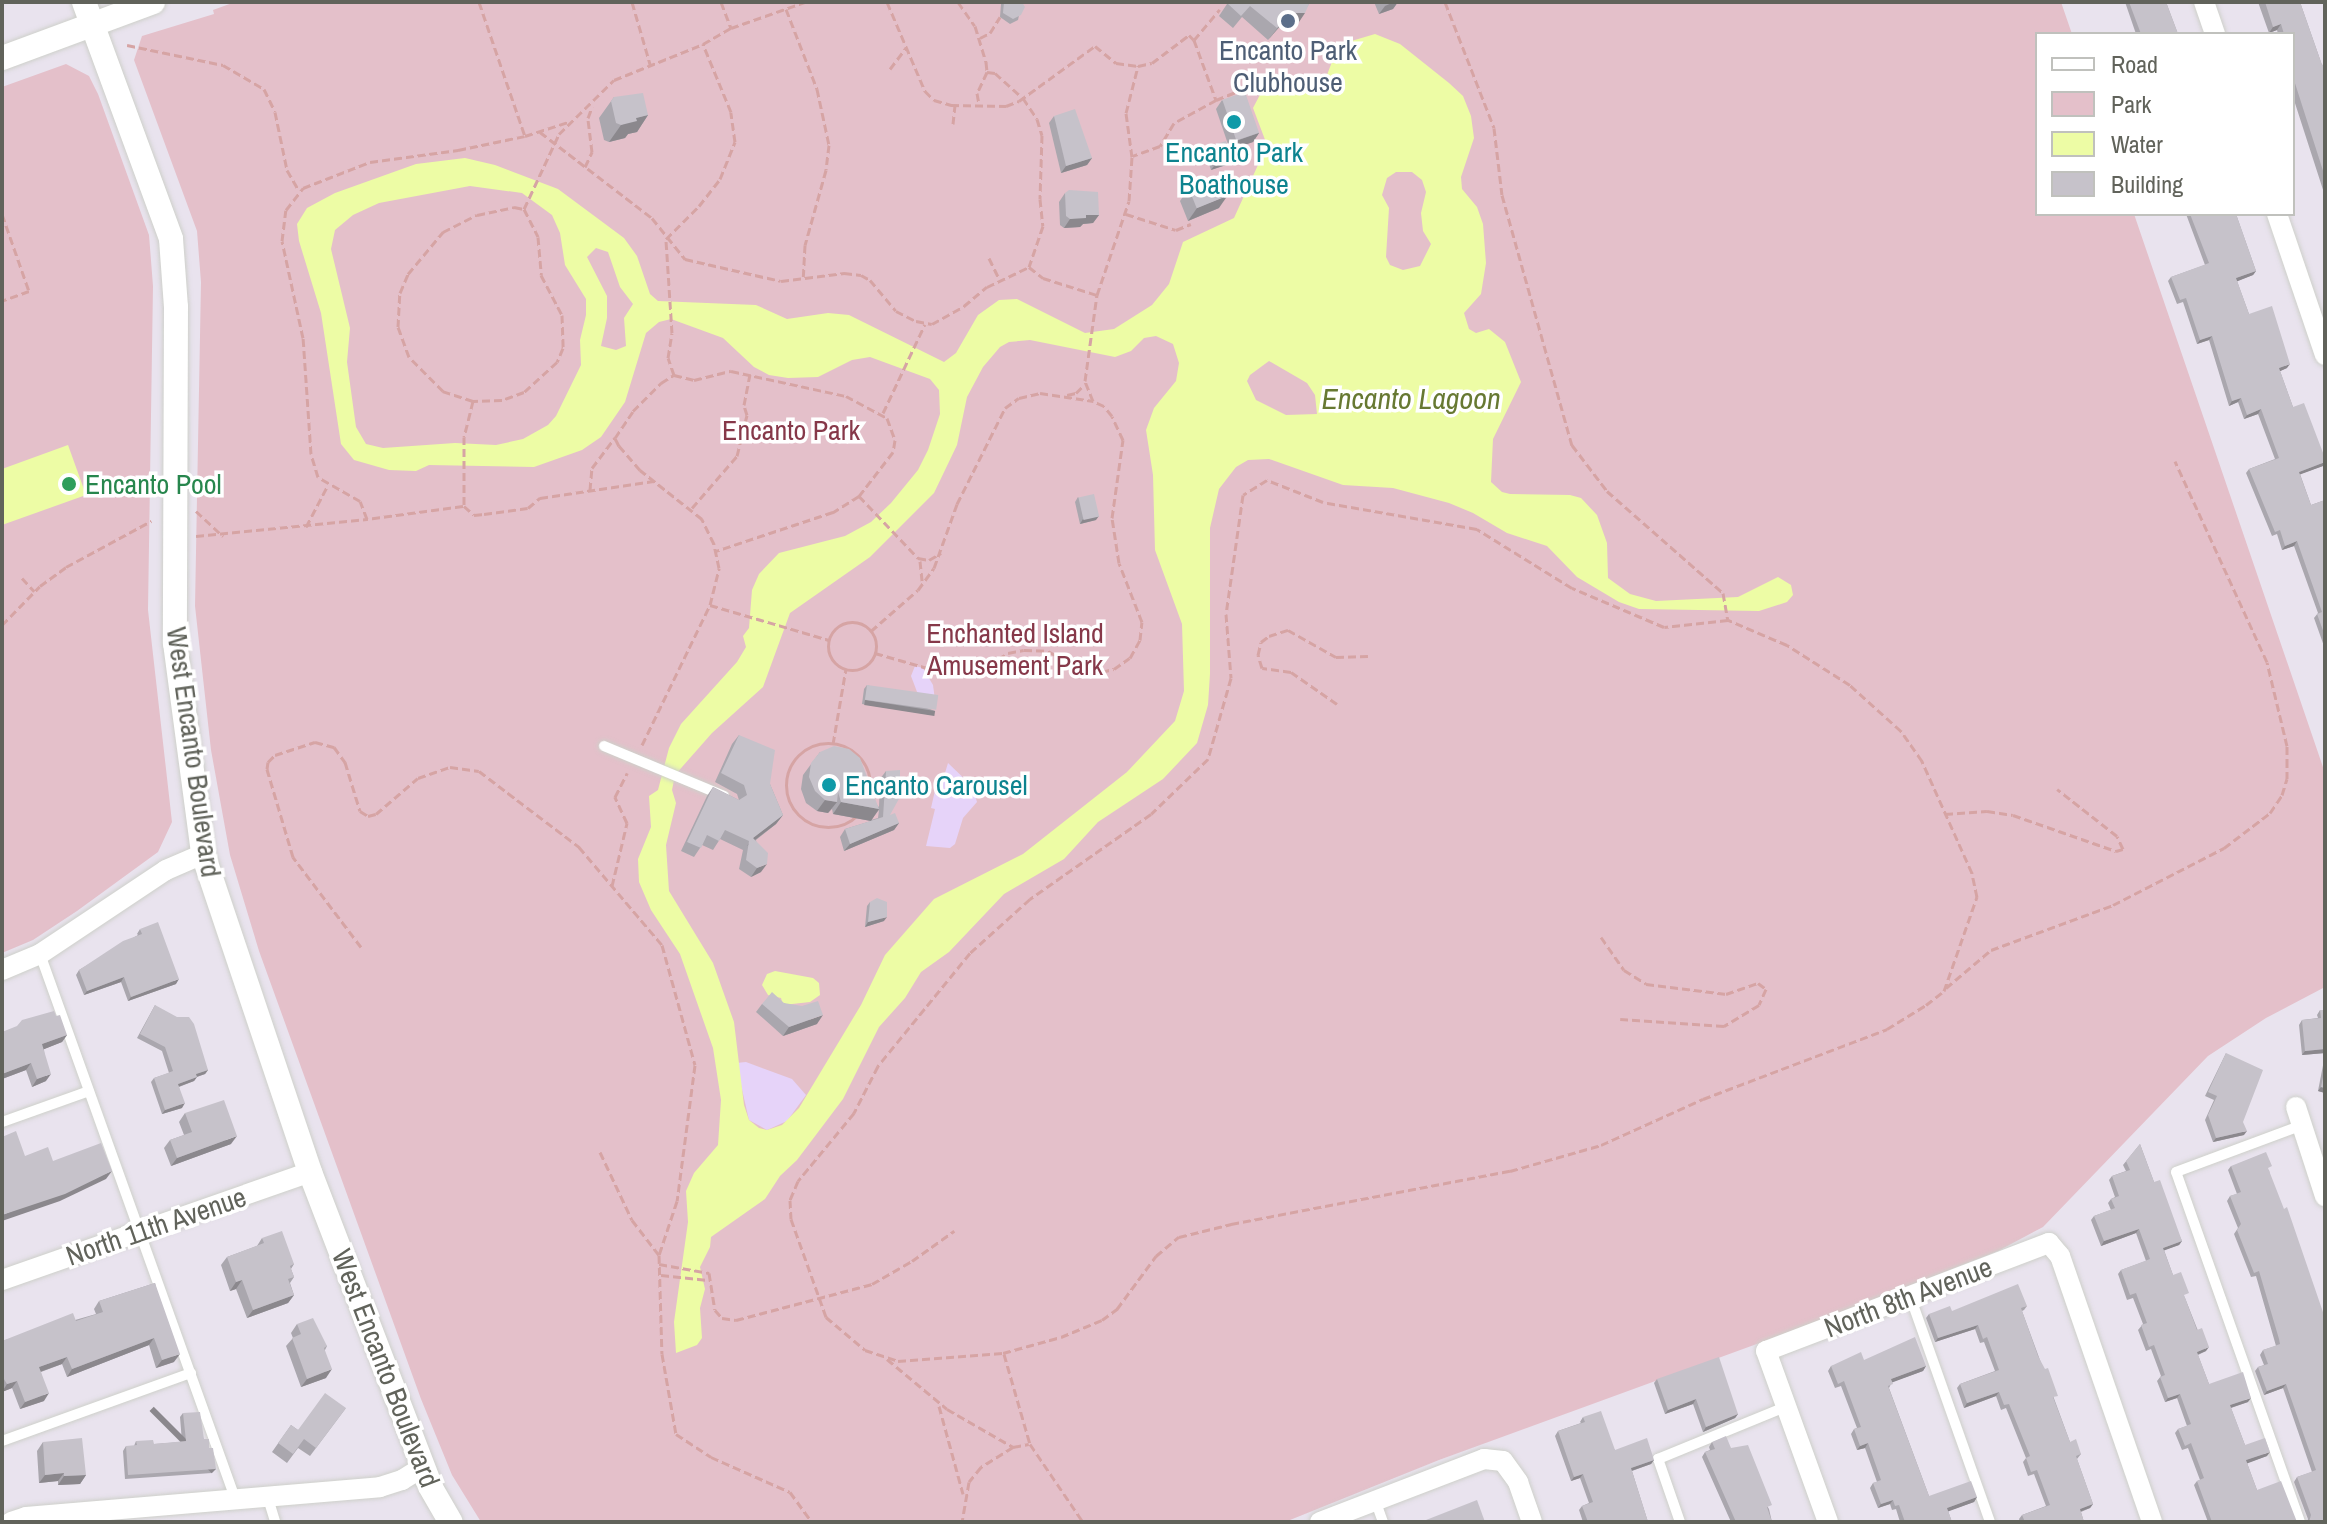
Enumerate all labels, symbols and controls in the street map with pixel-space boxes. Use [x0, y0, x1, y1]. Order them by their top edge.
marker: Encanto Park Clubhouse [1279, 12, 1297, 30]
legend [2035, 32, 2295, 216]
place label: Encanto Park Clubhouse [1219, 33, 1357, 99]
text: Road [2111, 48, 2158, 80]
text: Park [2111, 88, 2151, 120]
marker: Encanto Park Boathouse [1225, 113, 1243, 131]
text: Water [2111, 128, 2163, 160]
place label: Encanto Park Boathouse [1165, 135, 1303, 201]
text: Building [2111, 168, 2183, 200]
water label: Encanto Lagoon [1321, 380, 1501, 416]
park label: Encanto Park [722, 413, 860, 447]
place label: Encanto Pool [85, 467, 222, 501]
marker: Encanto Pool [60, 475, 78, 493]
park label: Enchanted Island Amusement Park [926, 616, 1104, 682]
street label: West Encanto Boulevard [160, 625, 228, 879]
place label: Encanto Carousel [845, 768, 1028, 802]
marker: Encanto Carousel [820, 776, 838, 794]
street label: North 11th Avenue [61, 1179, 251, 1273]
street label: West Encanto Boulevard [325, 1244, 447, 1492]
street label: North 8th Avenue [1819, 1249, 1997, 1345]

